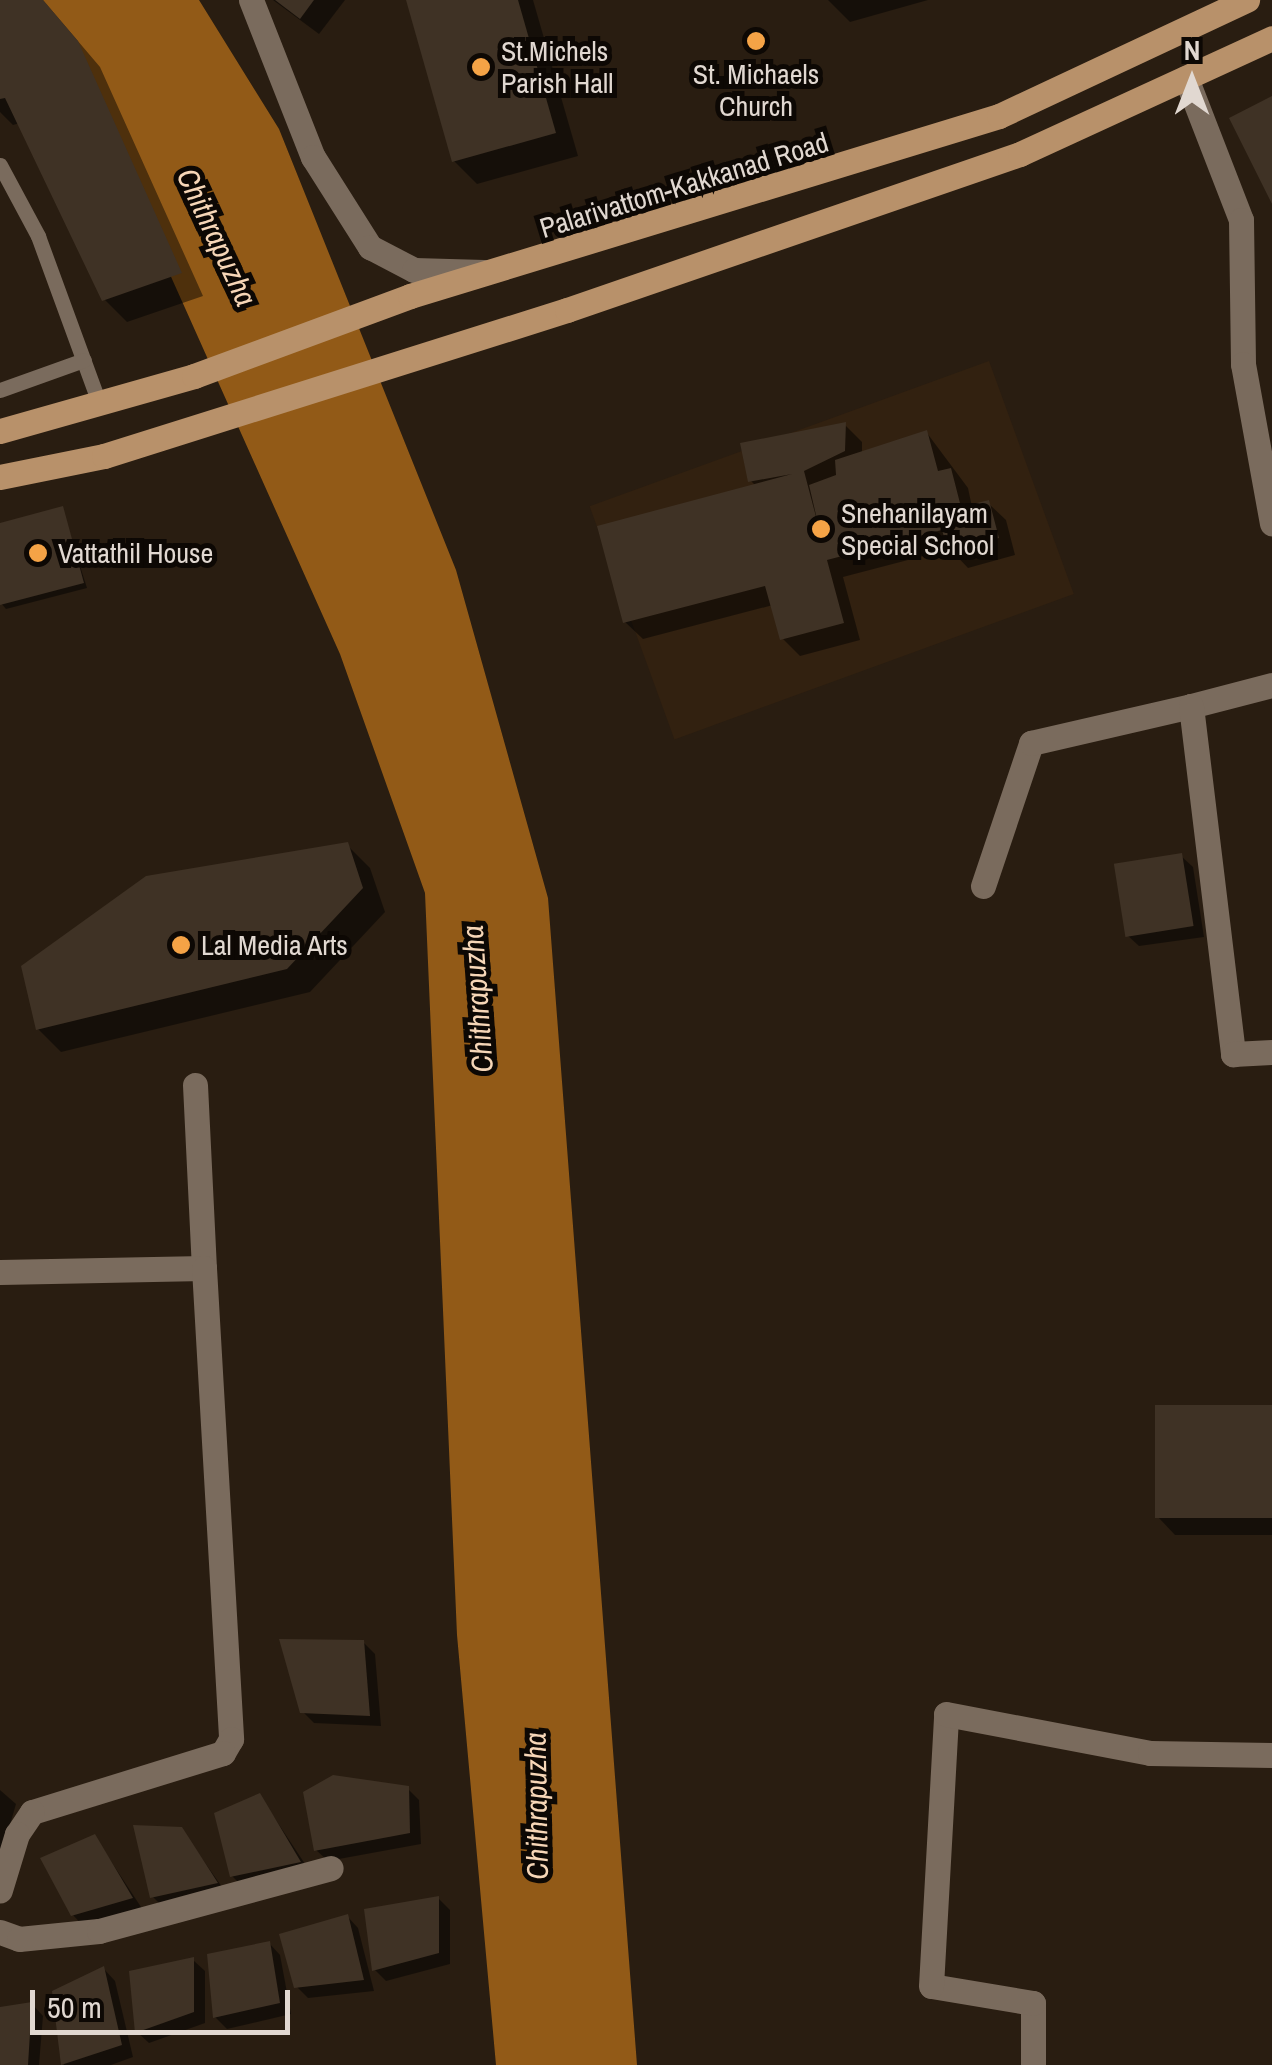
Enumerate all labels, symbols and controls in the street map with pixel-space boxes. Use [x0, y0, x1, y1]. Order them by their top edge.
marker: St. Michaels Church [745, 30, 767, 52]
north arrow [1142, 30, 1242, 130]
text: N [1184, 31, 1200, 69]
place label: St.Michels Parish Hall [501, 34, 613, 100]
marker: St.Michels Parish Hall [470, 56, 492, 78]
place label: St. Michaels Church [693, 57, 819, 123]
street label: Palarivattom-Kakkanad Road [536, 125, 832, 245]
water label: Chithrapuzha [169, 162, 265, 312]
place label: Snehanilayam Special School [841, 496, 994, 562]
marker: Snehanilayam Special School [810, 518, 832, 540]
place label: Vattathil House [58, 536, 213, 570]
marker: Vattathil House [27, 542, 49, 564]
water label: Chithrapuzha [454, 924, 500, 1074]
place label: Lal Media Arts [201, 928, 349, 962]
marker: Lal Media Arts [170, 934, 192, 956]
water label: Chithrapuzha [517, 1732, 555, 1880]
scale bar [35, 1970, 295, 2032]
text: 50 m [47, 1987, 102, 2027]

